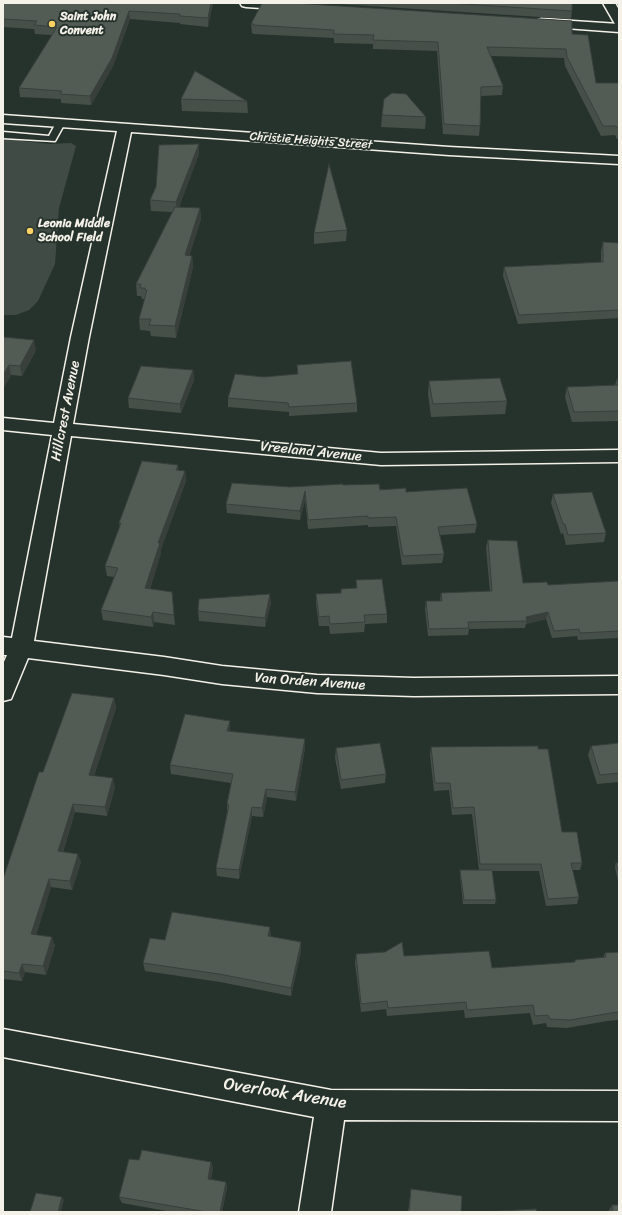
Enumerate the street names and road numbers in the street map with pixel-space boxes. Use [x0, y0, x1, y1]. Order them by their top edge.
street label: Christie Heights Street [249, 130, 373, 152]
street label: Hillcrest Avenue [48, 359, 84, 463]
street label: Vreeland Avenue [259, 438, 363, 466]
street label: Van Orden Avenue [254, 670, 366, 694]
street label: Overlook Avenue [222, 1074, 348, 1114]

